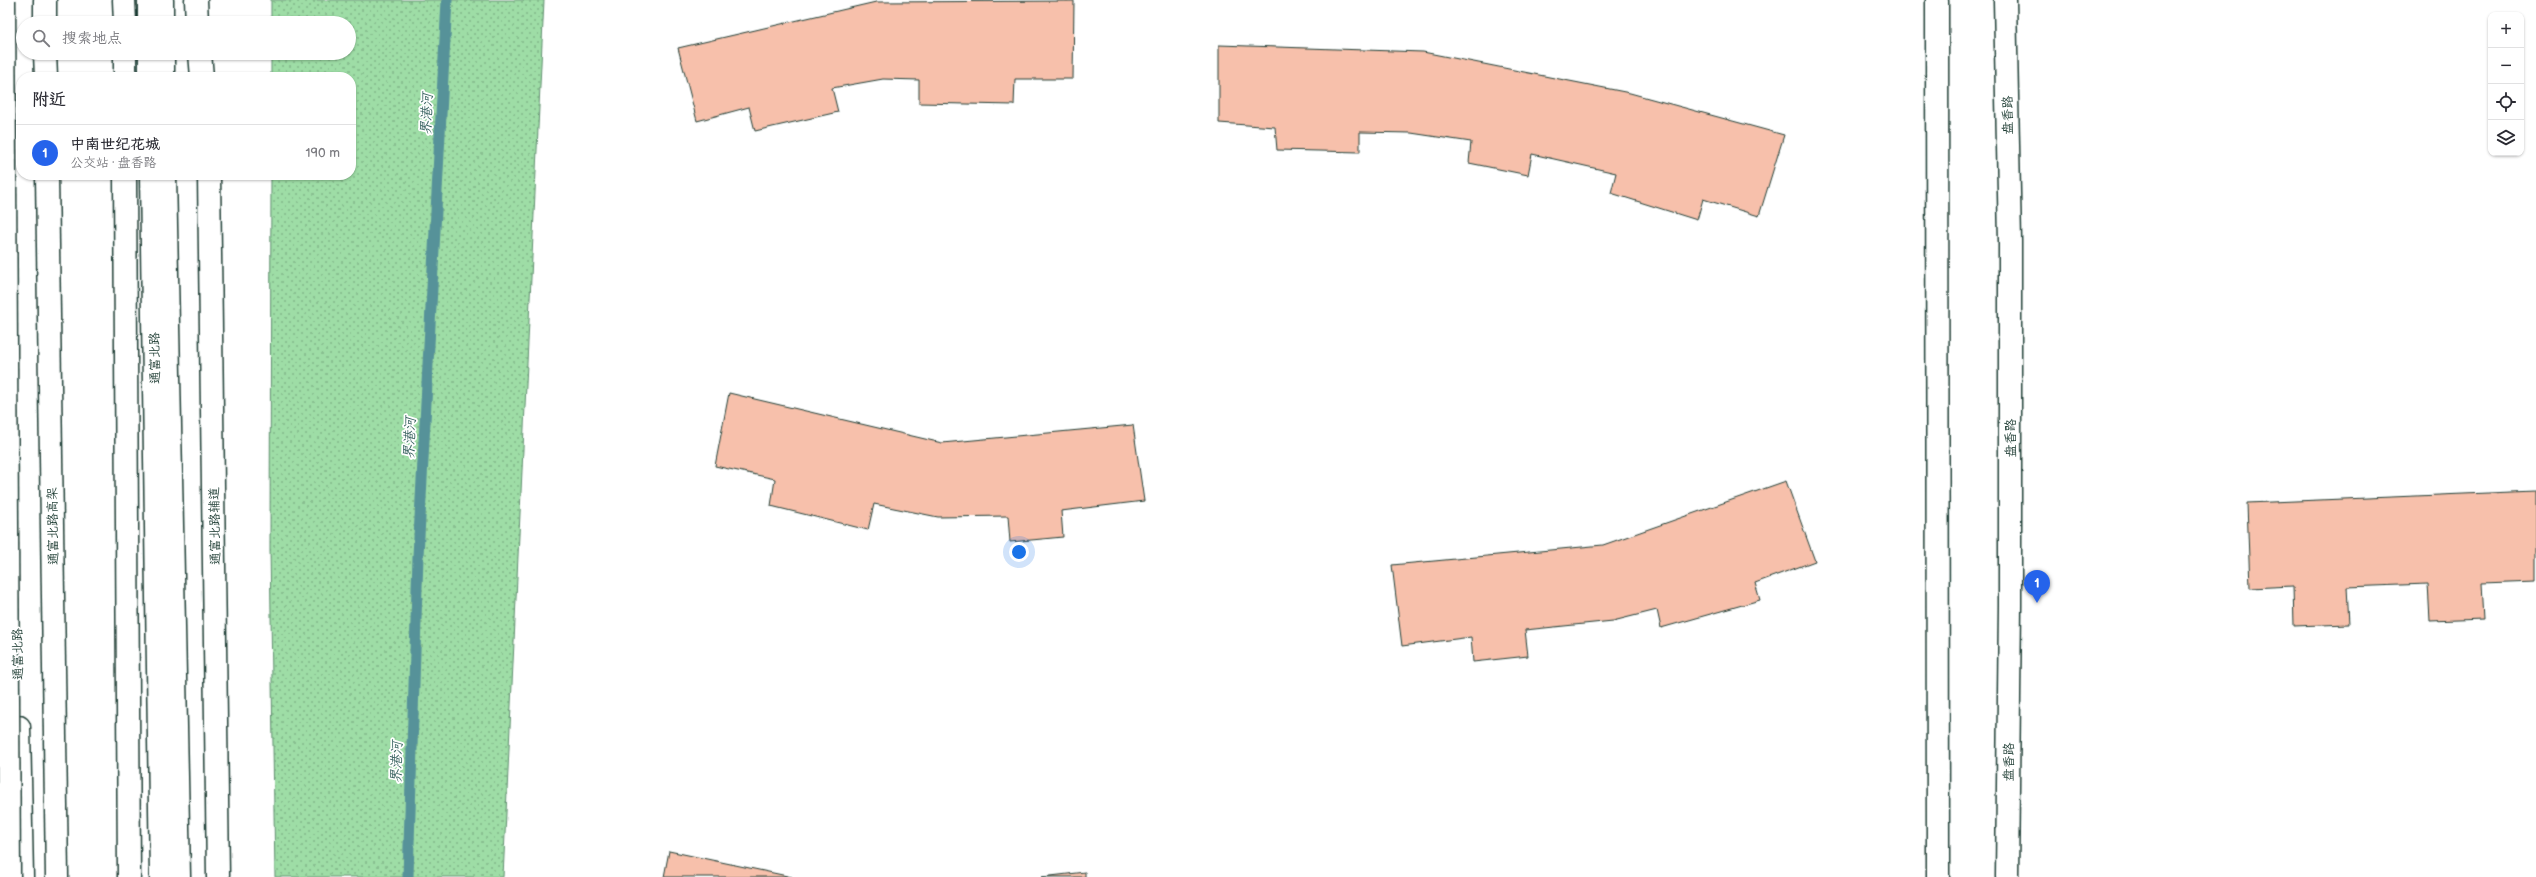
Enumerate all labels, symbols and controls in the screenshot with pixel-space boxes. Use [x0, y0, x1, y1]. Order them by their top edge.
map controls [2488, 12, 2524, 156]
button: + [2488, 12, 2524, 48]
search box [16, 16, 356, 60]
icon: search [30, 27, 52, 49]
text: 搜索地点 [62, 29, 122, 48]
button: − [2488, 48, 2524, 84]
button: locate [2488, 84, 2524, 120]
text: 附近 [32, 90, 66, 110]
water label: 界港河 [417, 91, 436, 135]
street label: 盘香路 [2000, 95, 2016, 135]
button: layers [2488, 120, 2524, 156]
text: 中南世纪花城 [70, 135, 160, 154]
text: 1 [42, 145, 48, 161]
text: 190 m [306, 145, 340, 161]
text: 公交站 · 盘香路 [70, 155, 156, 171]
street label: 通富北路 [147, 332, 163, 384]
water label: 界港河 [400, 415, 419, 459]
street label: 盘香路 [2003, 418, 2019, 458]
street label: 通富北路高架 [44, 487, 62, 565]
street label: 通富北路辅道 [206, 487, 224, 565]
your location [1009, 542, 1029, 562]
pin: 1 [2024, 570, 2050, 603]
street label: 通富北路 [10, 628, 26, 680]
water label: 界港河 [387, 739, 406, 783]
street label: 盘香路 [2001, 742, 2017, 782]

